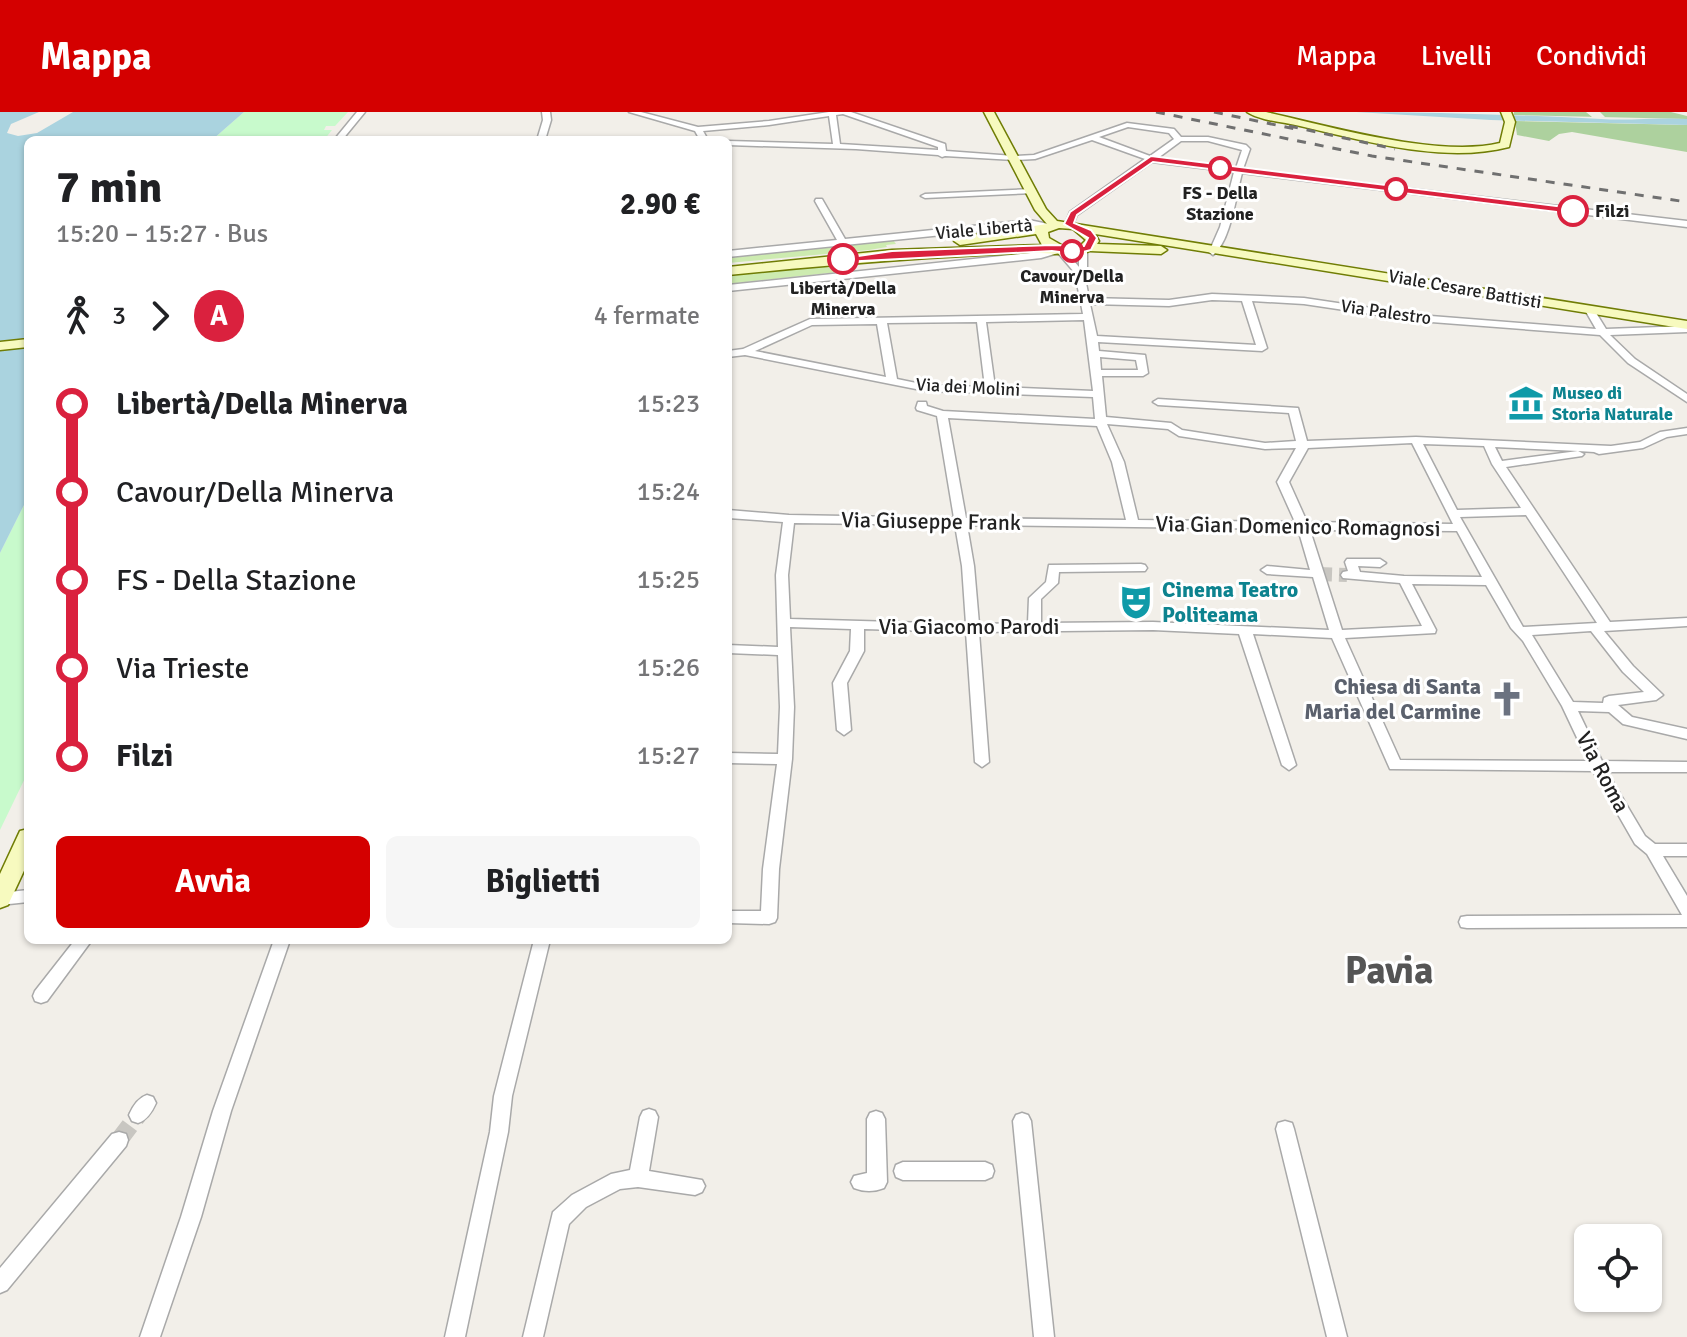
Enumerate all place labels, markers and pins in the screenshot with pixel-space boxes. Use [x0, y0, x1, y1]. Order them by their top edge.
marker: FS - Della Stazione [1209, 157, 1231, 179]
unlabelled marker [1385, 178, 1407, 200]
place label: FS - Della Stazione [1182, 182, 1258, 225]
marker: Filzi [1558, 196, 1588, 226]
place label: Filzi [1595, 200, 1629, 222]
marker: Cavour/Della Minerva [1061, 240, 1083, 262]
marker: Libertà/Della Minerva [828, 244, 858, 274]
place label: Cavour/Della Minerva [1020, 265, 1124, 308]
place label: Libertà/Della Minerva [790, 277, 896, 320]
place label: Museo di Storia Naturale [1552, 382, 1673, 425]
museum icon: Museo di Storia Naturale [1507, 384, 1545, 422]
place label: Cinema Teatro Politeama [1162, 576, 1298, 628]
theatre icon: Cinema Teatro Politeama [1117, 583, 1155, 621]
place label: Chiesa di Santa Maria del Carmine [1304, 673, 1481, 725]
church icon: Chiesa di Santa Maria del Carmine [1488, 680, 1526, 718]

